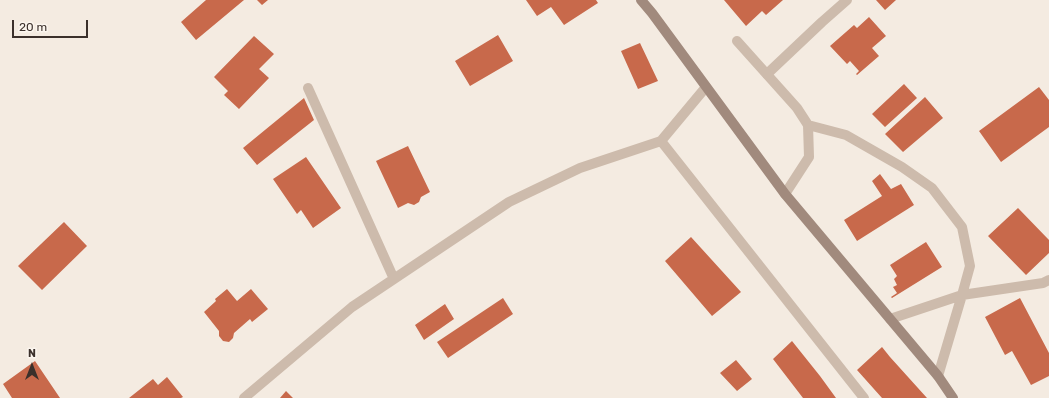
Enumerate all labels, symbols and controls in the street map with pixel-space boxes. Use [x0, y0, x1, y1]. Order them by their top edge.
scale bar [14, 12, 90, 38]
text: 20 m [19, 20, 47, 34]
north arrow [12, 346, 52, 386]
text: N [28, 347, 36, 360]

